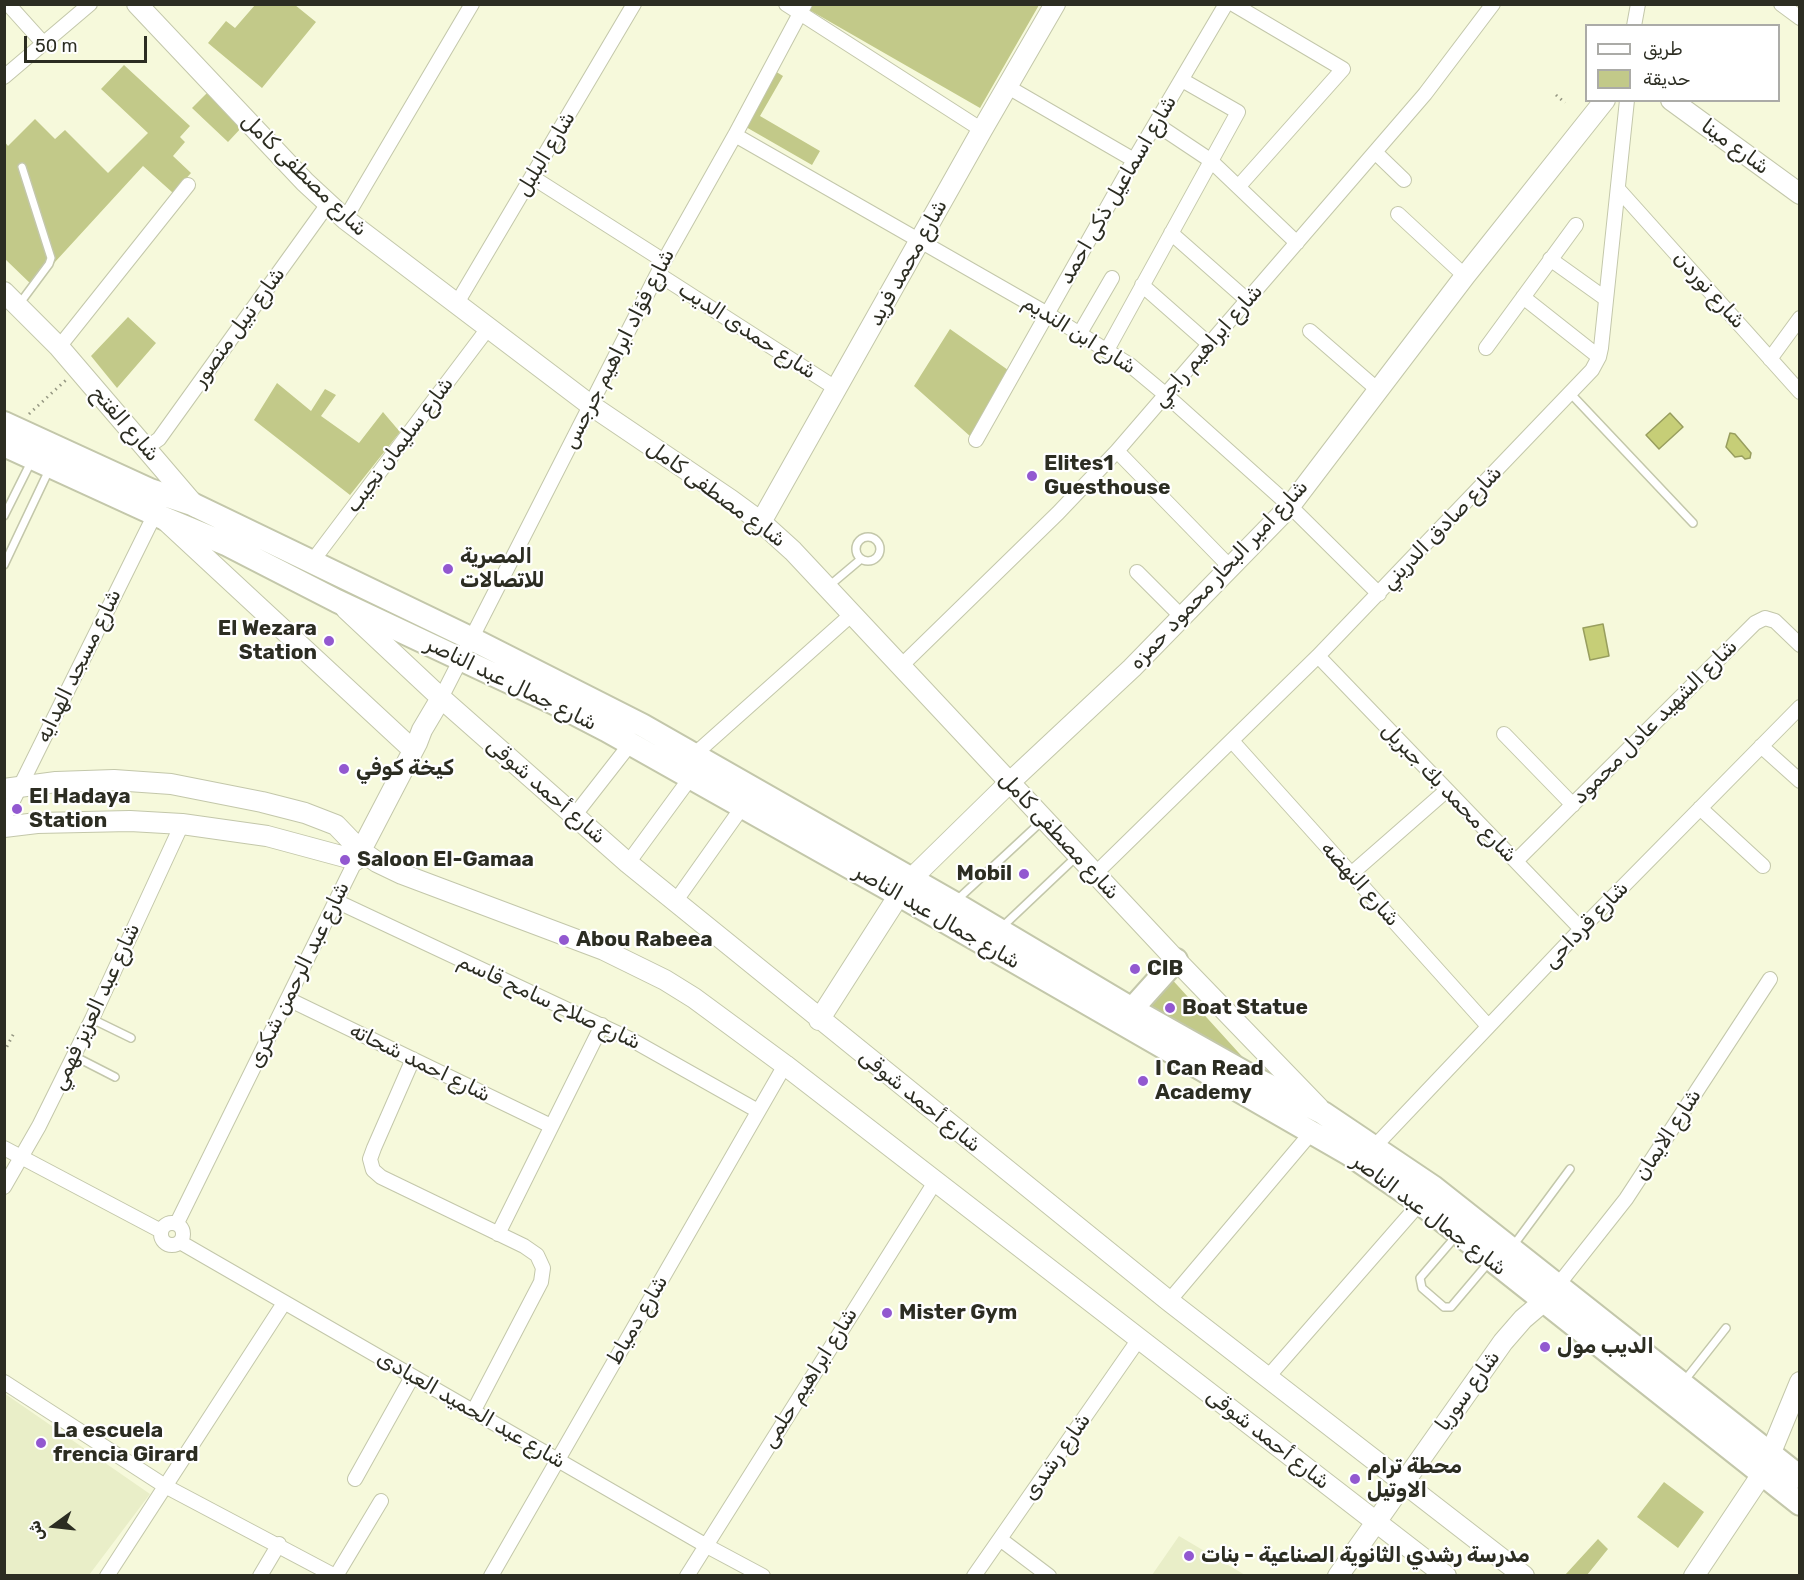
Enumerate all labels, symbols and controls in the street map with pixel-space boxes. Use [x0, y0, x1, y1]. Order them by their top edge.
scale bar [27, 24, 150, 62]
legend [1585, 24, 1780, 102]
text: 50 m [35, 35, 78, 57]
text: طريق [1643, 38, 1683, 60]
text: حديقة [1643, 68, 1690, 90]
street label: شارع اسماعيل ذكى احمد [1054, 91, 1182, 289]
street label: شارع البلبل [511, 107, 581, 201]
street label: شارع مصطفى كامل [236, 108, 372, 242]
street label: شارع مينا [1696, 114, 1774, 180]
street label: شارع محمد فريد [863, 195, 953, 331]
street label: شارع فؤاد ابراهيم جرجس [558, 245, 680, 453]
street label: شارع نوردن [1668, 246, 1750, 334]
street label: شارع نبيل منصور [187, 263, 291, 391]
street label: شارع حمدى الديب [673, 277, 821, 385]
street label: شارع ابراهيم راجي [1148, 279, 1268, 413]
street label: شارع ابن النديم [1017, 290, 1141, 380]
street label: شارع سليمان نجيب [341, 372, 459, 518]
street label: شارع الفتح [85, 381, 165, 467]
street label: شارع مصطفى كامل [641, 435, 791, 553]
place label: Elites1 Guesthouse [1044, 451, 1170, 501]
street label: شارع صادق الدريني [1376, 461, 1508, 595]
marker: Elites1 Guesthouse [1025, 469, 1039, 483]
street label: شارع امير البحار محمود حمزه [1124, 475, 1314, 675]
place label: المصرية للاتصالات [460, 544, 545, 594]
marker: المصرية للاتصالات [441, 562, 455, 576]
street label: شارع مسجد الهدايه [31, 585, 127, 747]
place label: El Wezara Station [218, 616, 317, 666]
street label: شارع جمال عبد الناصر [421, 632, 601, 736]
marker: El Wezara Station [322, 634, 336, 648]
street label: شارع الشهيد عادل محمود [1567, 634, 1743, 810]
street label: شارع محمد بك جبريل [1376, 718, 1522, 868]
street label: شارع أحمد شوقى [481, 732, 611, 850]
place label: كيخة كوفي [356, 756, 454, 782]
marker: كيخة كوفي [337, 762, 351, 776]
street label: شارع مصطفى كامل [993, 767, 1125, 905]
place label: El Hadaya Station [29, 784, 131, 834]
marker: El Hadaya Station [10, 802, 24, 816]
street label: شارع النهضه [1315, 836, 1405, 932]
place label: Saloon El-Gamaa [357, 847, 534, 873]
marker: Saloon El-Gamaa [338, 853, 352, 867]
street label: شارع جمال عبد الناصر [849, 859, 1025, 975]
place label: Mobil [957, 861, 1012, 887]
marker: Mobil [1017, 867, 1031, 881]
street label: شارع قرداحى [1538, 876, 1634, 974]
street label: شارع عبد الرحمن شكرى [243, 878, 355, 1072]
street label: شارع عبد العزيز فهمي [46, 919, 146, 1095]
place label: Abou Rabeea [576, 927, 713, 953]
marker: Abou Rabeea [557, 933, 571, 947]
street label: شارع صلاح سامح قاسم [453, 948, 645, 1056]
place label: CIB [1147, 956, 1183, 982]
marker: CIB [1128, 962, 1142, 976]
place label: Boat Statue [1182, 995, 1308, 1021]
marker: Boat Statue [1163, 1001, 1177, 1015]
street label: شارع احمد شحاته [345, 1018, 495, 1108]
street label: شارع أحمد شوقى [854, 1044, 986, 1158]
place label: I Can Read Academy [1155, 1056, 1264, 1106]
marker: I Can Read Academy [1136, 1074, 1150, 1088]
street label: شارع الايمان [1629, 1084, 1707, 1186]
street label: شارع جمال عبد الناصر [1347, 1148, 1511, 1282]
street label: شارع دمياط [602, 1271, 674, 1369]
place label: Mister Gym [899, 1300, 1017, 1326]
street label: شارع ابراهيم حلمى [757, 1303, 863, 1453]
marker: Mister Gym [880, 1306, 894, 1320]
place label: الديب مول [1557, 1334, 1654, 1360]
marker: الديب مول [1538, 1340, 1552, 1354]
street label: شارع عبد الحميد العبادى [372, 1346, 570, 1474]
street label: شارع سوريا [1430, 1346, 1506, 1436]
street label: شارع أحمد شوقى [1201, 1383, 1335, 1495]
street label: شارع رشدى [1018, 1408, 1096, 1506]
place label: La escuela frencia Girard [53, 1418, 199, 1468]
marker: La escuela frencia Girard [34, 1436, 48, 1450]
place label: محطة ترام الاوتيل [1367, 1454, 1462, 1504]
marker: محطة ترام الاوتيل [1348, 1472, 1362, 1486]
north arrow [24, 1496, 84, 1556]
text: ش [24, 1519, 48, 1543]
place label: مدرسة رشدي الثانوية الصناعية - بنات [1201, 1543, 1530, 1569]
marker: مدرسة رشدي الثانوية الصناعية - بنات [1182, 1549, 1196, 1563]

